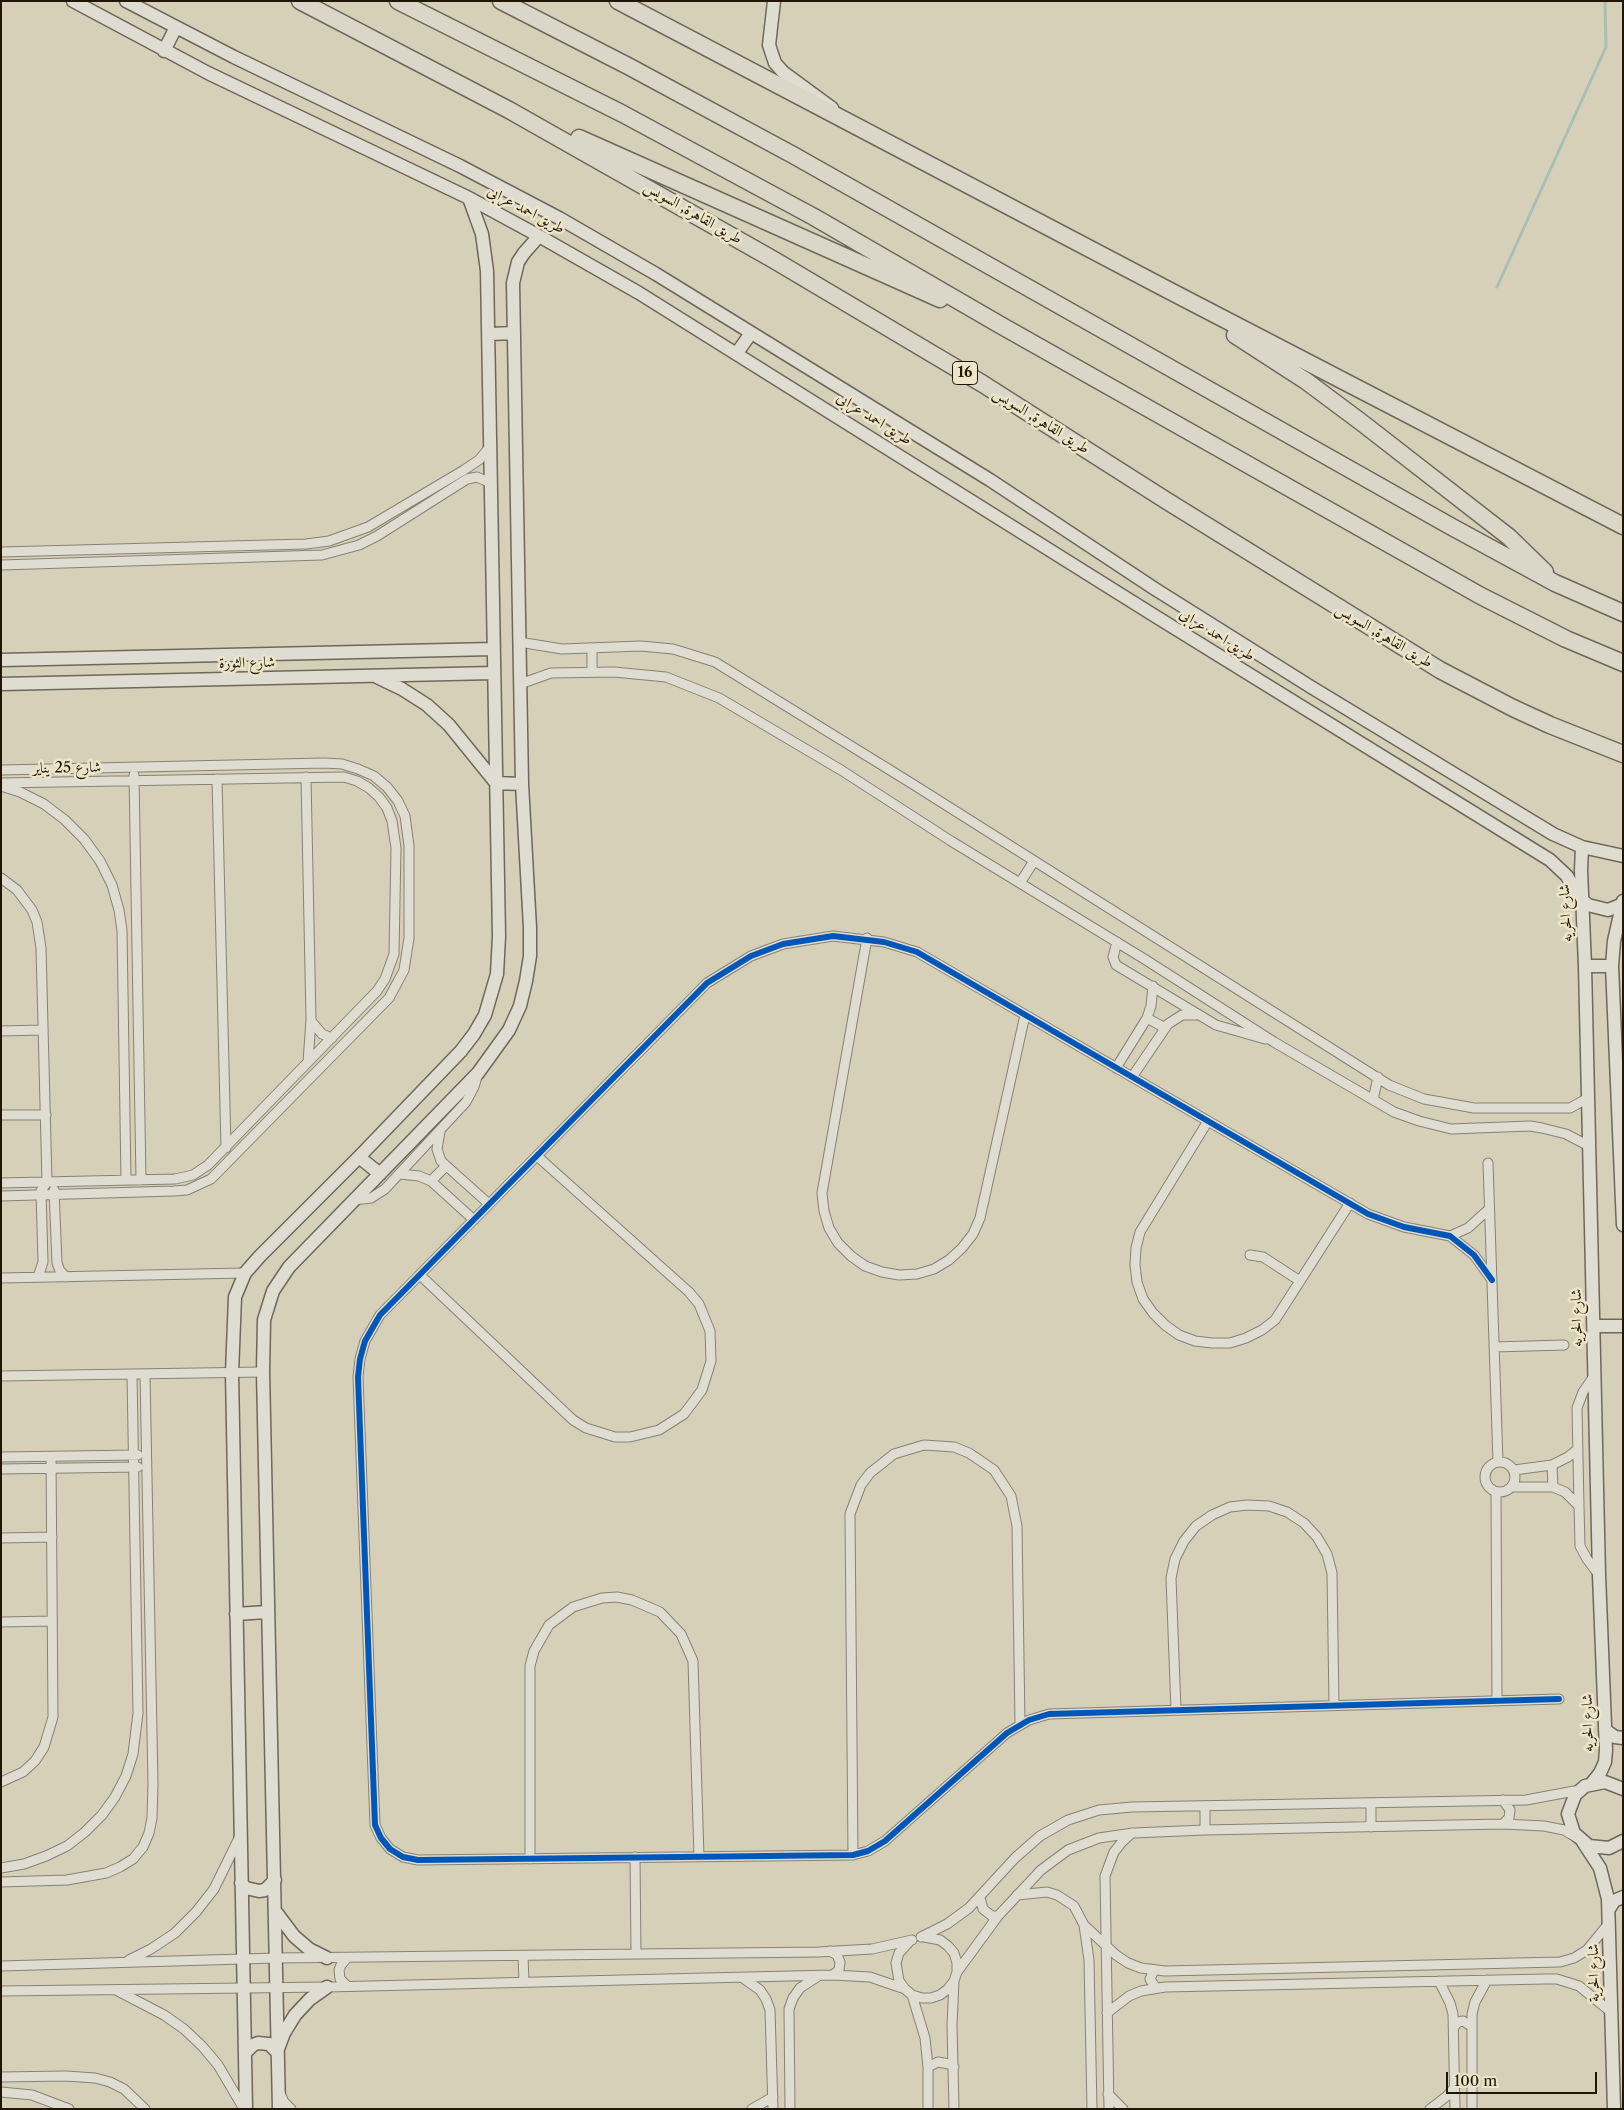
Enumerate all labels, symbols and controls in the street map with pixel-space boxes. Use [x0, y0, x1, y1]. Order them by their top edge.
street label: طريق القاهرة, السويس [641, 178, 745, 248]
street label: طريق احمد عرابى [484, 182, 568, 238]
road number: 16 [952, 362, 978, 384]
street label: طريق القاهرة, السويس [989, 384, 1093, 458]
street label: طريق احمد عرابى [833, 389, 915, 449]
street label: طريق القاهرة, السويس [1332, 600, 1436, 672]
street label: طريق احمد عرابى [1176, 605, 1258, 665]
street label: شارع الثورة [219, 654, 275, 672]
street label: شارع 25 يناير [33, 758, 101, 778]
street label: شارع الحريه [1555, 883, 1577, 943]
street label: شارع الحريه [1567, 1289, 1587, 1347]
street label: شارع الحريه [1578, 1694, 1598, 1752]
street label: شارع الحرية [1584, 1944, 1604, 2002]
scale bar [1449, 2062, 1600, 2094]
text: 100 m [1454, 2071, 1497, 2090]

